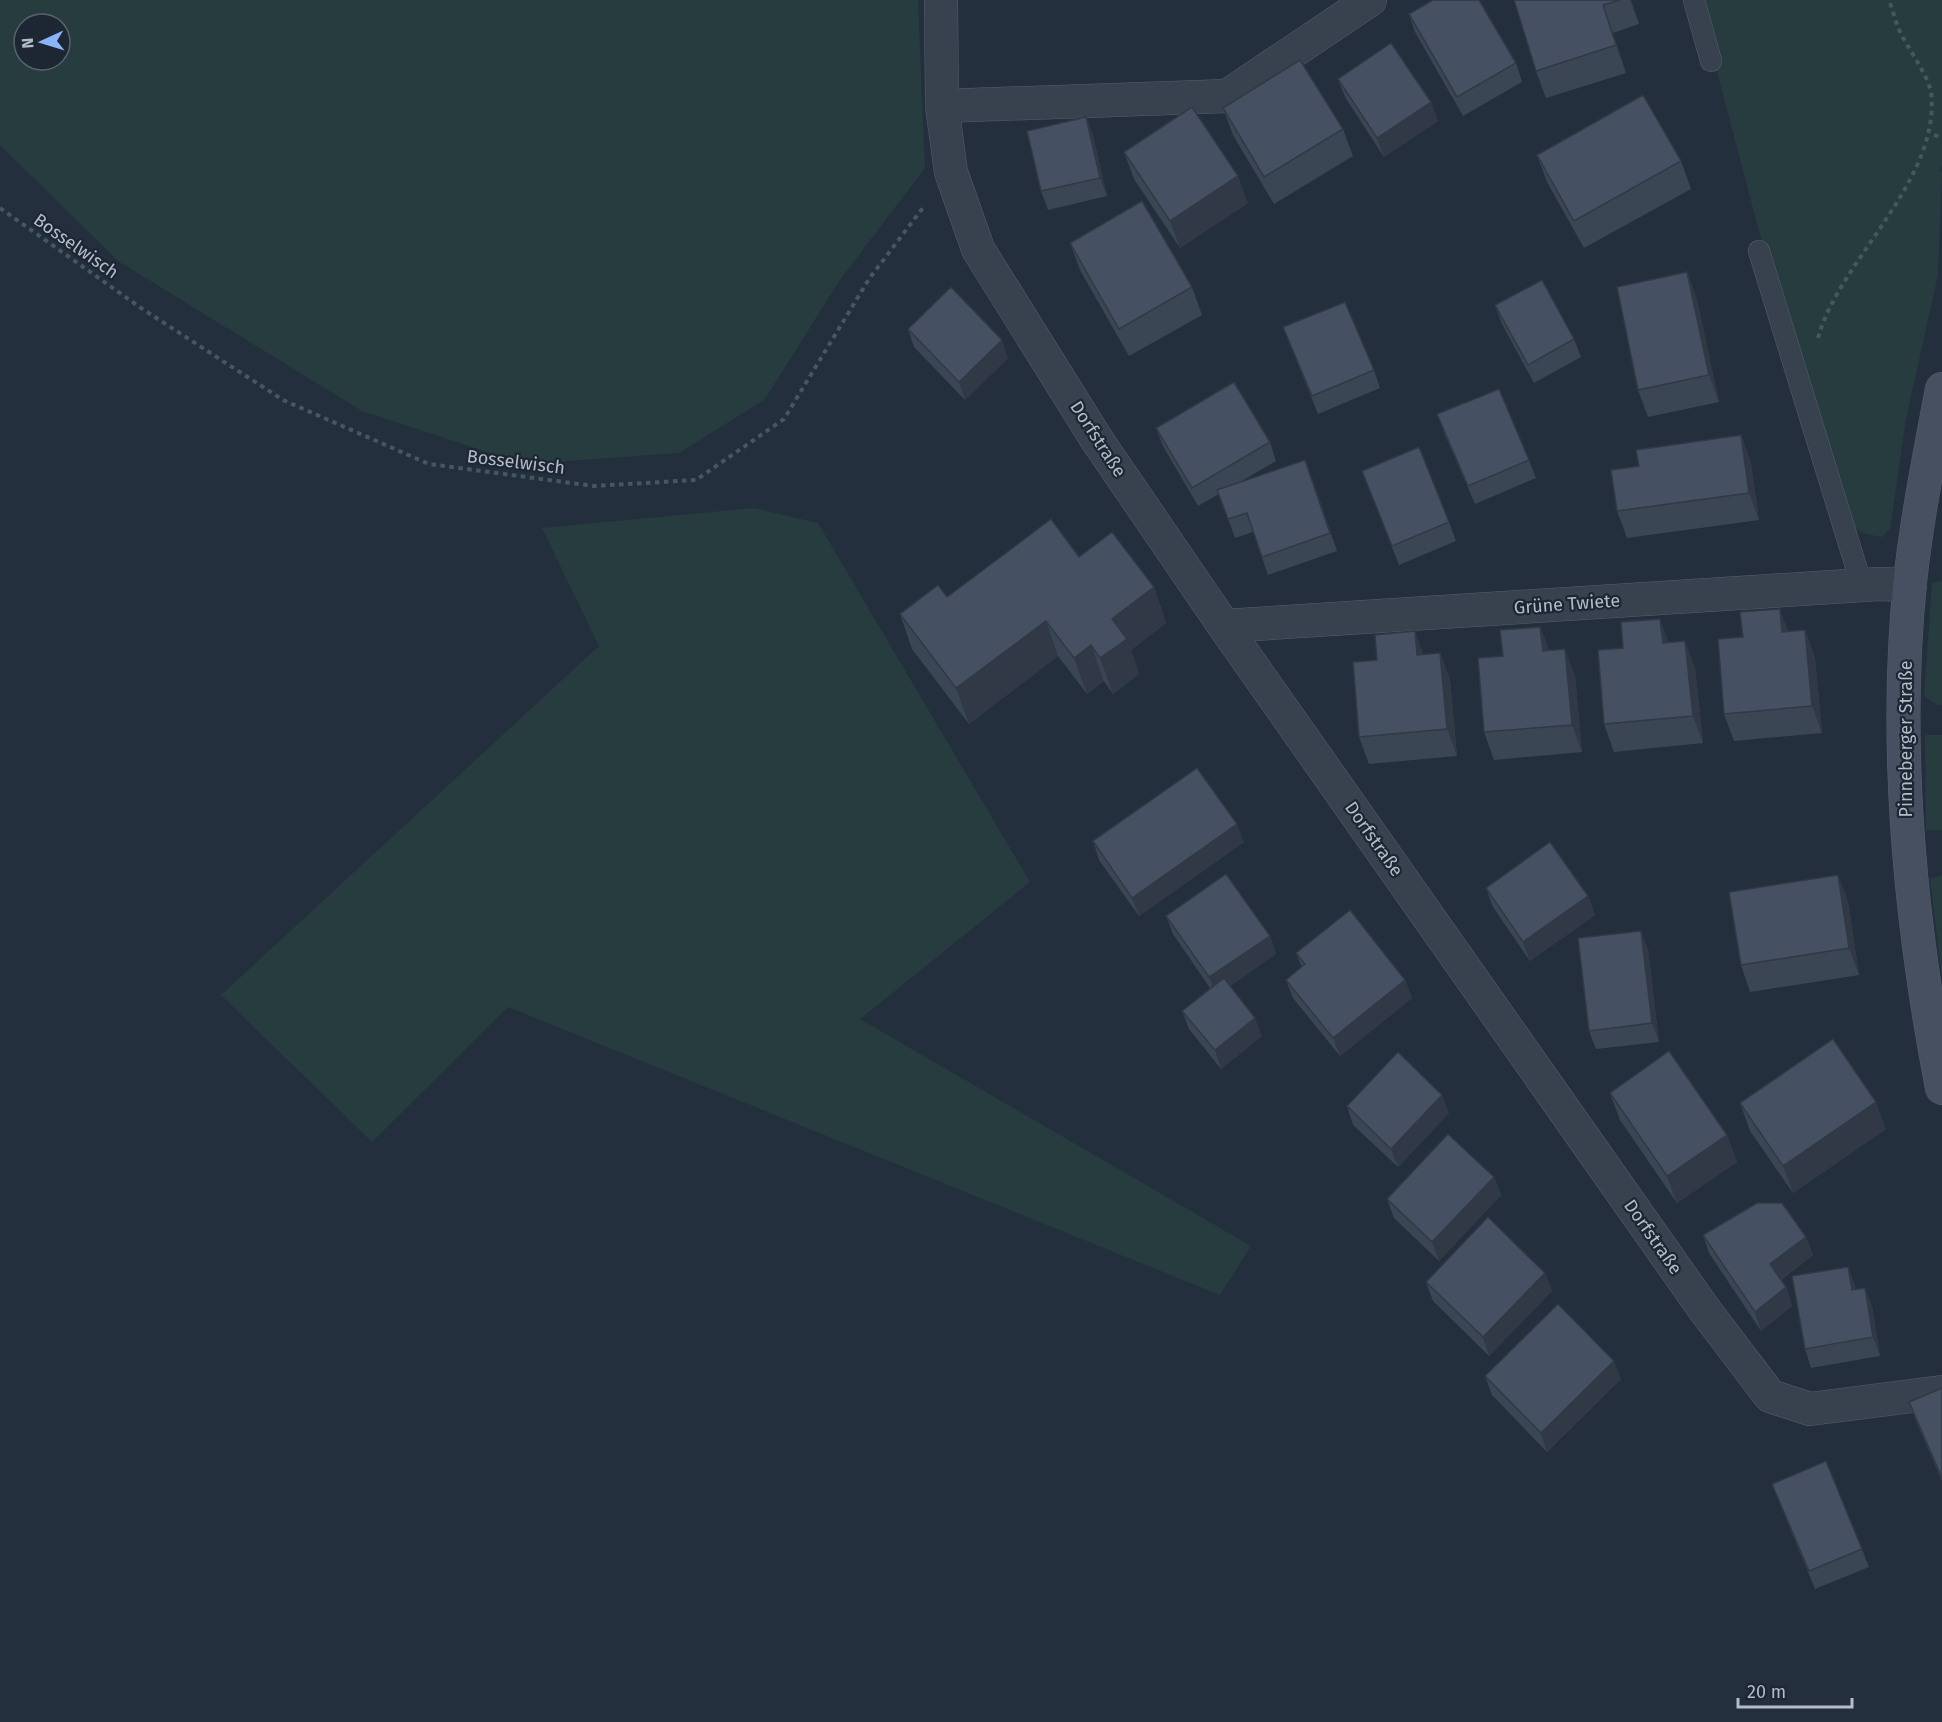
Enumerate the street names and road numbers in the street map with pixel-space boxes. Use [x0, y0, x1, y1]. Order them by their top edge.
street label: Bosselwisch [29, 209, 123, 283]
street label: Dorfstraße [1065, 397, 1131, 481]
street label: Bosselwisch [466, 445, 566, 479]
street label: Grüne Twiete [1513, 589, 1621, 619]
street label: Pinneberger Straße [1895, 660, 1917, 818]
street label: Dorfstraße [1340, 797, 1408, 881]
street label: Dorfstraße [1619, 1195, 1687, 1279]

